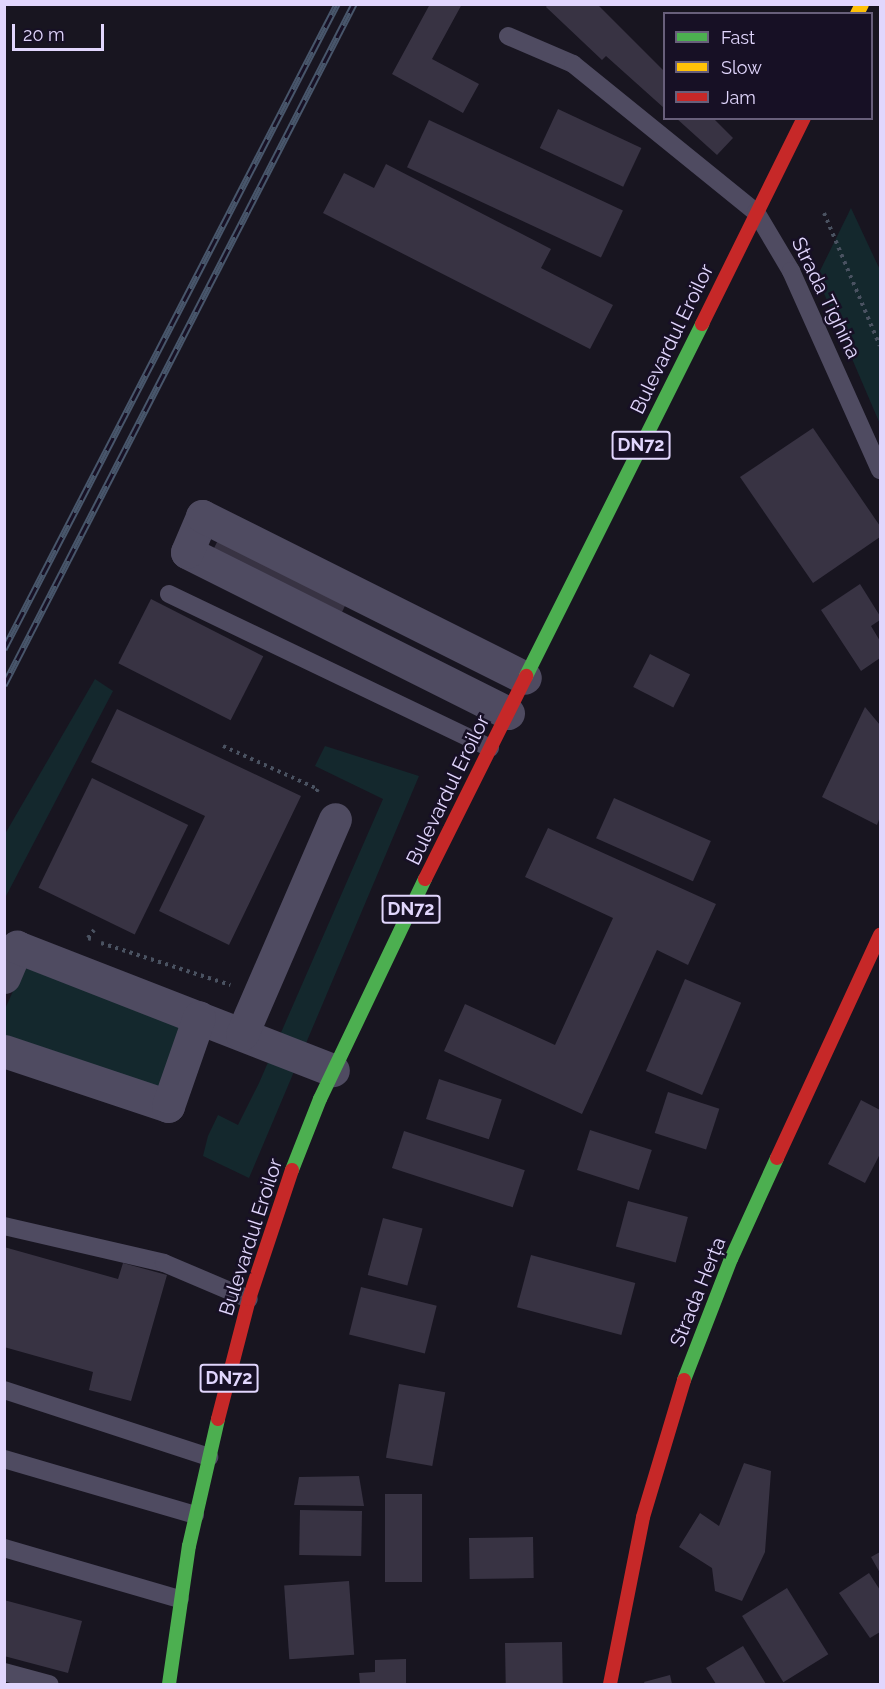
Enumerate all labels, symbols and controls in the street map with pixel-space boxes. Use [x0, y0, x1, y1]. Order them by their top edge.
scale bar [15, 12, 106, 50]
legend [663, 12, 873, 120]
text: 20 m [23, 24, 65, 45]
text: Fast [721, 27, 755, 48]
text: Slow [721, 57, 762, 78]
text: Jam [721, 87, 756, 108]
street label: Strada Tighina [786, 233, 866, 363]
street label: Bulevardul Eroilor [625, 260, 719, 418]
road number: DN72 [611, 430, 671, 460]
street label: Bulevardul Eroilor [401, 711, 495, 869]
road number: DN72 [381, 894, 441, 924]
street label: Bulevardul Eroilor [214, 1155, 288, 1319]
street label: Strada Herța [665, 1234, 731, 1350]
road number: DN72 [199, 1363, 259, 1393]

